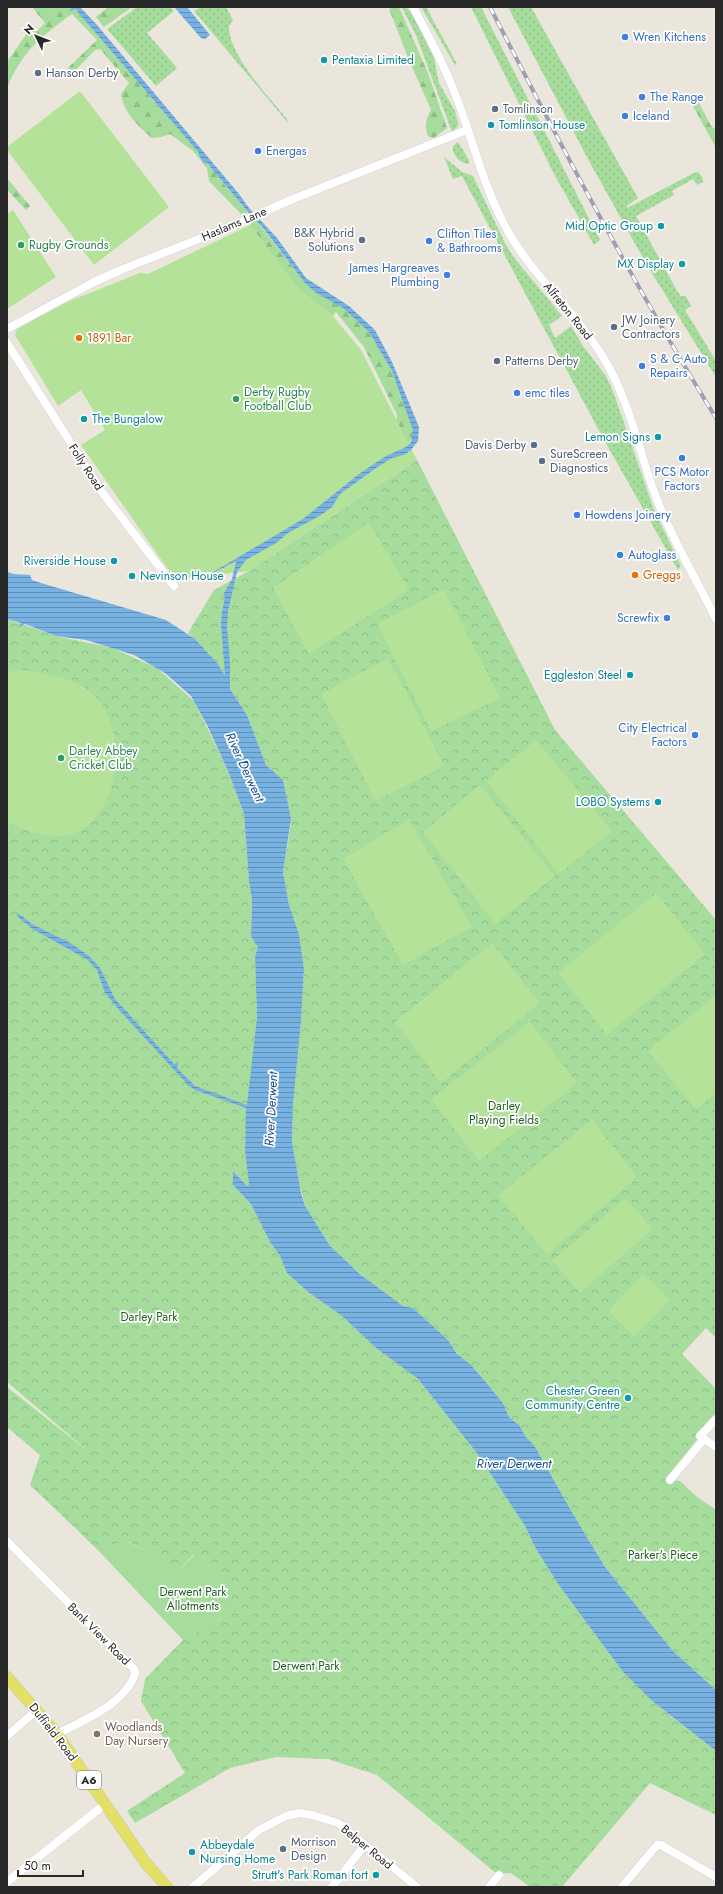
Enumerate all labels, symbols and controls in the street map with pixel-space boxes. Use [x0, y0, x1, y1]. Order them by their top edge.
north arrow [16, 16, 56, 56]
text: N [20, 21, 38, 38]
place label: Wren Kitchens [633, 28, 706, 46]
marker: Wren Kitchens [620, 32, 630, 42]
place label: Pentaxia Limited [332, 51, 414, 69]
marker: Pentaxia Limited [319, 55, 329, 65]
place label: Hanson Derby [46, 64, 119, 82]
marker: Hanson Derby [33, 68, 43, 78]
place label: The Range [650, 88, 703, 106]
marker: The Range [637, 92, 647, 102]
place label: Tomlinson [503, 100, 553, 118]
marker: Tomlinson [490, 104, 500, 114]
place label: Iceland [633, 107, 670, 125]
marker: Iceland [620, 111, 630, 121]
place label: Tomlinson House [499, 116, 585, 134]
marker: Tomlinson House [486, 120, 496, 130]
place label: Energas [266, 142, 307, 160]
marker: Energas [253, 146, 263, 156]
street label: Haslams Lane [199, 202, 269, 246]
place label: Mid Optic Group [565, 217, 653, 235]
marker: Mid Optic Group [656, 221, 666, 231]
place label: B&K Hybrid Solutions [294, 224, 354, 256]
place label: Clifton Tiles & Bathrooms [437, 225, 502, 257]
marker: B&K Hybrid Solutions [357, 235, 367, 245]
place label: Rugby Grounds [29, 236, 109, 254]
marker: Clifton Tiles & Bathrooms [424, 236, 434, 246]
marker: Rugby Grounds [16, 240, 26, 250]
place label: MX Display [617, 255, 675, 273]
place label: James Hargreaves Plumbing [347, 259, 439, 291]
marker: MX Display [677, 259, 687, 269]
marker: James Hargreaves Plumbing [442, 270, 452, 280]
street label: Alfreton Road [539, 278, 597, 344]
place label: JW Joinery Contractors [620, 311, 680, 343]
marker: JW Joinery Contractors [609, 322, 619, 332]
place label: 1891 Bar [87, 329, 132, 347]
marker: 1891 Bar [74, 333, 84, 343]
place label: S & C Auto Repairs [650, 350, 708, 382]
place label: Patterns Derby [505, 352, 579, 370]
marker: Patterns Derby [492, 356, 502, 366]
marker: S & C Auto Repairs [637, 361, 647, 371]
place label: Derby Rugby Football Club [244, 383, 312, 415]
place label: emc tiles [525, 384, 570, 402]
marker: emc tiles [512, 388, 522, 398]
marker: Derby Rugby Football Club [231, 394, 241, 404]
place label: The Bungalow [92, 410, 164, 428]
marker: The Bungalow [79, 414, 89, 424]
place label: Lemon Signs [585, 428, 650, 446]
marker: Lemon Signs [653, 432, 663, 442]
place label: Davis Derby [465, 436, 527, 454]
street label: Folly Road [64, 440, 108, 494]
marker: Davis Derby [529, 440, 539, 450]
place label: SureScreen Diagnostics [550, 445, 608, 477]
marker: PCS Motor Factors [677, 453, 687, 463]
marker: SureScreen Diagnostics [537, 456, 547, 466]
place label: PCS Motor Factors [655, 463, 710, 495]
place label: Howdens Joinery [585, 506, 671, 524]
marker: Howdens Joinery [572, 510, 582, 520]
place label: Autoglass [628, 546, 677, 564]
marker: Autoglass [615, 550, 625, 560]
place label: Riverside House [24, 552, 106, 570]
marker: Riverside House [109, 556, 119, 566]
place label: Greggs [643, 566, 681, 584]
place label: Nevinson House [140, 567, 224, 585]
marker: Greggs [630, 570, 640, 580]
marker: Nevinson House [127, 571, 137, 581]
place label: Screwfix [617, 609, 660, 627]
marker: Screwfix [662, 613, 672, 623]
place label: Eggleston Steel [544, 666, 622, 684]
marker: Eggleston Steel [625, 670, 635, 680]
place label: City Electrical Factors [618, 719, 687, 751]
water label: River Derwent [221, 729, 270, 806]
marker: City Electrical Factors [690, 730, 700, 740]
place label: Darley Abbey Cricket Club [69, 742, 138, 774]
marker: Darley Abbey Cricket Club [56, 753, 66, 763]
place label: LOBO Systems [576, 793, 650, 811]
marker: LOBO Systems [653, 797, 663, 807]
water label: River Derwent [260, 1070, 282, 1147]
park label: Darley Playing Fields [469, 1097, 539, 1129]
park label: Darley Park [120, 1308, 178, 1326]
place label: Chester Green Community Centre [525, 1382, 620, 1414]
marker: Chester Green Community Centre [623, 1393, 633, 1403]
water label: River Derwent [477, 1454, 552, 1473]
park label: Parker's Piece [628, 1546, 698, 1564]
park label: Derwent Park Allotments [159, 1583, 227, 1615]
street label: Bank View Road [64, 1599, 134, 1669]
park label: Derwent Park [272, 1657, 340, 1675]
street label: Duffield Road [24, 1699, 82, 1765]
place label: Woodlands Day Nursery [105, 1718, 169, 1750]
marker: Woodlands Day Nursery [92, 1729, 102, 1739]
road number: A6 [77, 1771, 101, 1789]
street label: Belper Road [337, 1820, 397, 1874]
place label: Morrison Design [291, 1833, 336, 1865]
place label: Abbeydale Nursing Home [200, 1836, 275, 1868]
marker: Morrison Design [278, 1844, 288, 1854]
marker: Abbeydale Nursing Home [187, 1847, 197, 1857]
scale bar [18, 1852, 83, 1878]
text: 50 m [24, 1857, 51, 1875]
place label: Strutt's Park Roman fort [251, 1866, 368, 1884]
marker: Strutt's Park Roman fort [371, 1870, 381, 1880]

